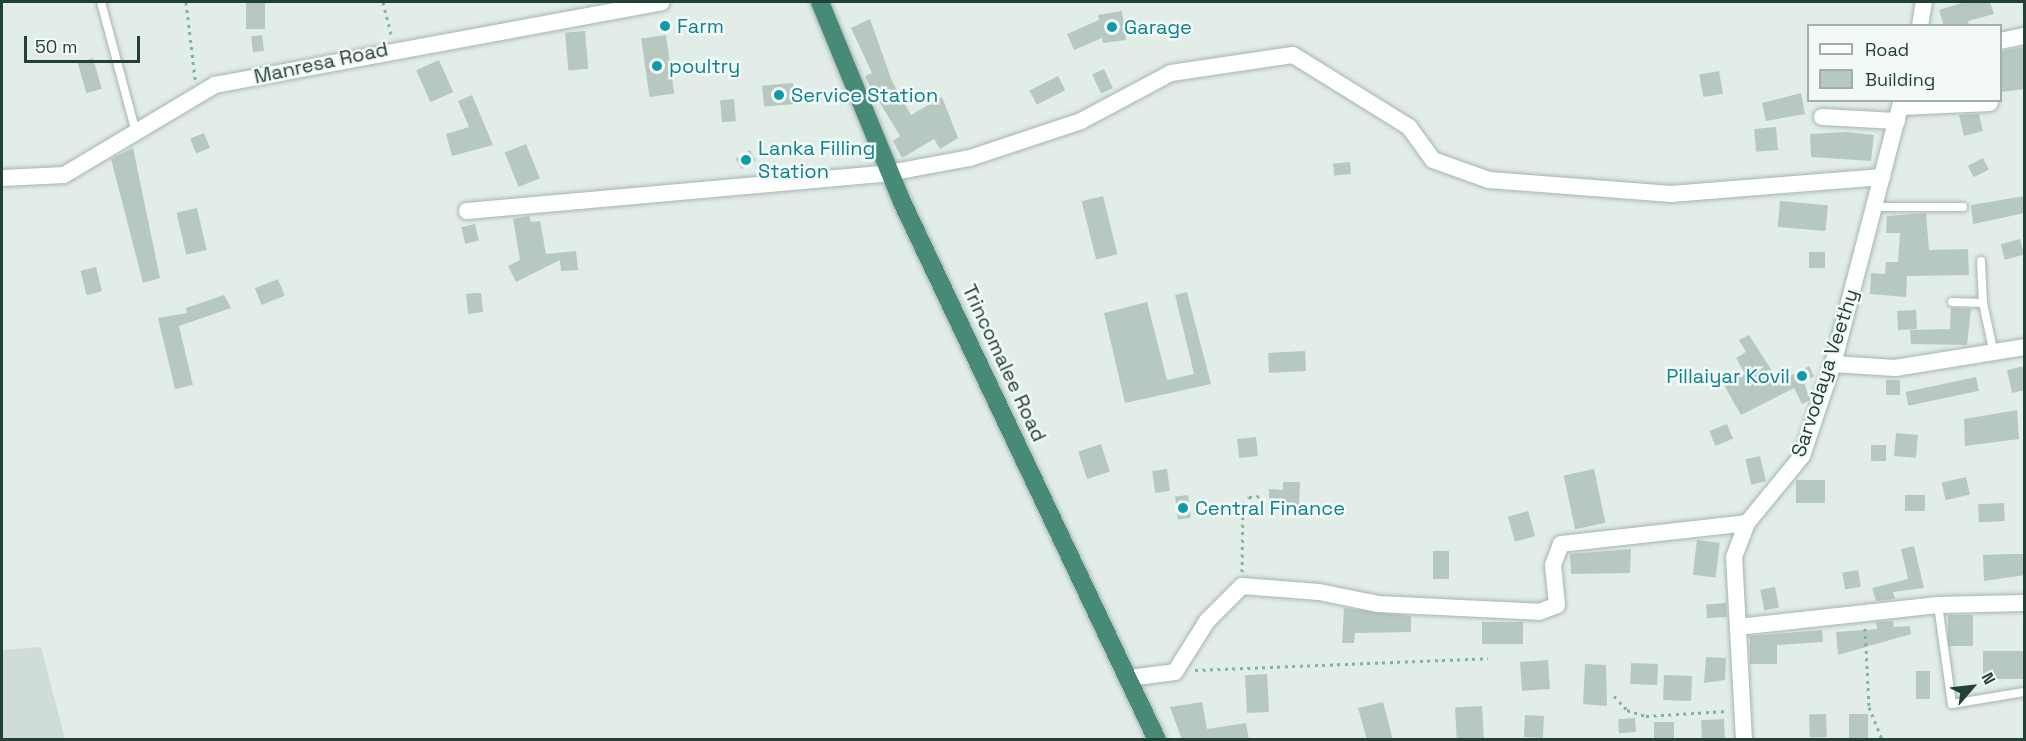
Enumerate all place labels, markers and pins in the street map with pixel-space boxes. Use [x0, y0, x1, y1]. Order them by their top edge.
place label: Farm [677, 14, 724, 38]
place label: Garage [1124, 15, 1192, 39]
marker: Farm [658, 19, 672, 33]
marker: Garage [1105, 20, 1119, 34]
place label: poultry [669, 54, 740, 78]
marker: poultry [650, 59, 664, 73]
place label: Service Station [791, 83, 938, 107]
marker: Service Station [772, 88, 786, 102]
place label: Lanka Filling Station [758, 136, 875, 183]
marker: Lanka Filling Station [739, 153, 753, 167]
place label: Pillaiyar Kovil [1666, 364, 1790, 388]
marker: Pillaiyar Kovil [1795, 369, 1809, 383]
place label: Central Finance [1195, 496, 1345, 520]
marker: Central Finance [1176, 501, 1190, 515]

